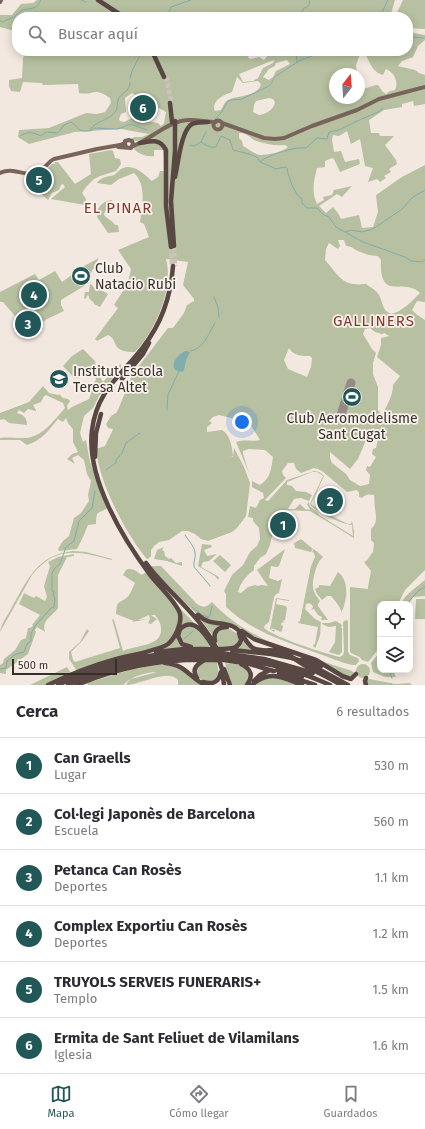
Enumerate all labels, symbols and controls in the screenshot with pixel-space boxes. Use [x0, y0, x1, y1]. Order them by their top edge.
search box [12, 12, 413, 56]
icon: search [26, 23, 48, 45]
text: Buscar aquí [58, 25, 138, 43]
north arrow [329, 68, 365, 104]
pin: 6 [130, 93, 156, 123]
pin: 5 [26, 165, 52, 195]
district label: EL PINAR [84, 199, 152, 217]
place label: Club Natacio Rubi [95, 260, 176, 293]
sports icon: Club Natacio Rubi [70, 265, 92, 287]
pin: 4 [21, 280, 47, 310]
pin: 3 [15, 309, 41, 339]
district label: GALLINERS [333, 312, 415, 330]
place label: Institut Escola Teresa Altet [73, 363, 163, 396]
school or university icon: Institut Escola Teresa Altet [48, 368, 70, 390]
sports icon: Club Aeromodelisme Sant Cugat [341, 386, 363, 408]
place label: Club Aeromodelisme Sant Cugat [286, 410, 418, 443]
your location [232, 412, 252, 432]
pin: 2 [317, 486, 343, 516]
pin: 1 [270, 510, 296, 540]
map controls [377, 601, 413, 673]
button: locate [377, 601, 413, 637]
button: layers [377, 637, 413, 673]
scale bar [12, 657, 117, 676]
text: 500 m [18, 659, 48, 672]
text: Cerca [16, 701, 58, 722]
text: 6 resultados [336, 704, 409, 719]
text: Can Graells [54, 749, 131, 767]
text: 1 [26, 758, 32, 773]
text: 530 m [374, 758, 409, 773]
text: Lugar [54, 767, 86, 782]
text: Col·legi Japonès de Barcelona [54, 805, 255, 823]
text: 2 [26, 814, 32, 829]
text: 560 m [374, 814, 409, 829]
text: Escuela [54, 823, 99, 838]
text: Petanca Can Rosès [54, 861, 182, 879]
text: 3 [26, 870, 32, 885]
text: 1.1 km [375, 870, 409, 885]
text: Deportes [54, 879, 107, 894]
text: Complex Exportiu Can Rosès [54, 917, 247, 935]
text: 4 [25, 926, 33, 941]
text: 1.2 km [373, 926, 409, 941]
text: Deportes [54, 935, 107, 950]
text: TRUYOLS SERVEIS FUNERARIS+ [54, 973, 261, 991]
text: 5 [26, 982, 32, 997]
text: 1.5 km [372, 982, 409, 997]
text: Templo [54, 991, 97, 1006]
text: Ermita de Sant Feliuet de Vilamilans [54, 1029, 299, 1047]
text: 6 [25, 1038, 33, 1053]
text: 1.6 km [372, 1038, 409, 1053]
text: Iglesia [54, 1047, 92, 1062]
tab: Mapa [47, 1083, 74, 1120]
tab: Cómo llegar [169, 1083, 229, 1120]
tab: Guardados [324, 1083, 378, 1120]

